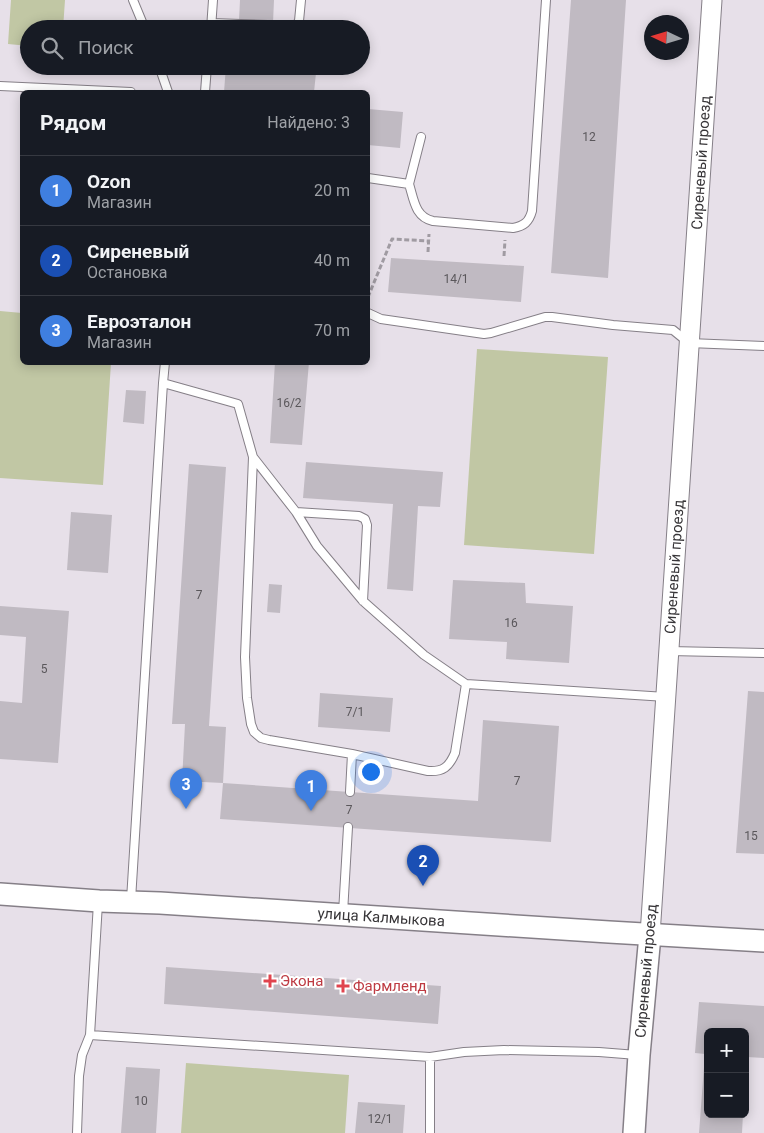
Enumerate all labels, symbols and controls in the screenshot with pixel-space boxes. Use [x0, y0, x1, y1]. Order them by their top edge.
north arrow [644, 15, 689, 60]
search box [20, 20, 370, 75]
icon: search [38, 34, 66, 62]
text: Поиск [78, 36, 134, 59]
street label: Сиреневый проезд [688, 95, 715, 230]
text: Рядом [40, 111, 106, 135]
text: Найдено: 3 [267, 113, 350, 132]
house number: 12 [582, 130, 596, 144]
text: Ozon [87, 170, 131, 193]
text: 1 [51, 181, 61, 200]
text: 20 m [314, 181, 350, 200]
text: Магазин [87, 193, 152, 212]
text: Сиреневый [87, 240, 189, 263]
text: 2 [51, 251, 61, 270]
text: 40 m [314, 251, 350, 270]
text: Остановка [87, 263, 168, 282]
house number: 14/1 [443, 272, 469, 286]
text: Евроэталон [87, 310, 191, 333]
text: 3 [51, 321, 61, 340]
text: 70 m [314, 321, 350, 340]
text: Магазин [87, 333, 152, 352]
house number: 16/2 [276, 396, 302, 410]
street label: Сиреневый проезд [661, 499, 688, 634]
house number: 7 [196, 588, 203, 602]
house number: 16 [504, 616, 518, 630]
house number: 5 [41, 662, 48, 676]
house number: 7/1 [346, 705, 364, 719]
your location [358, 759, 384, 785]
pin: 3 [170, 768, 202, 809]
pin: 1 [295, 770, 327, 811]
house number: 7 [514, 774, 521, 788]
house number: 7 [346, 803, 353, 817]
house number: 15 [744, 829, 758, 843]
pin: 2 [407, 845, 439, 886]
street label: Сиреневый проезд [631, 903, 661, 1039]
street label: улица Калмыкова [317, 904, 445, 930]
place label: Экона [280, 972, 323, 990]
marker: Экона [264, 975, 276, 987]
place label: Фармленд [353, 977, 427, 995]
marker: Фармленд [337, 980, 349, 992]
map controls [704, 1028, 749, 1118]
button: + [704, 1028, 749, 1073]
button: − [704, 1073, 749, 1118]
house number: 10 [134, 1094, 148, 1108]
house number: 12/1 [367, 1112, 393, 1126]

